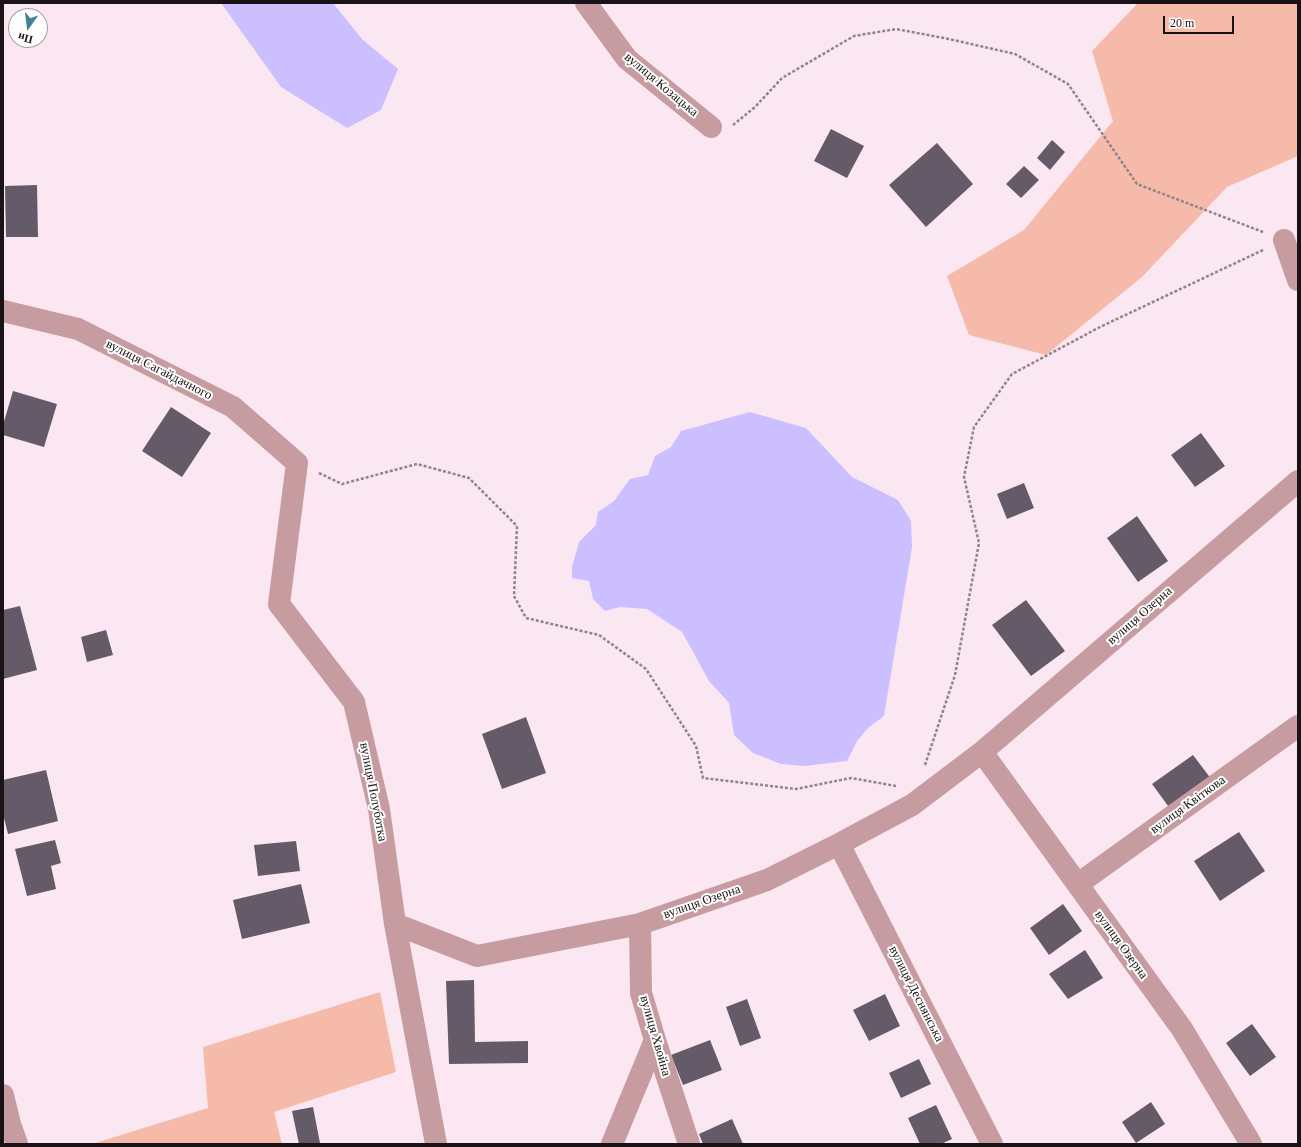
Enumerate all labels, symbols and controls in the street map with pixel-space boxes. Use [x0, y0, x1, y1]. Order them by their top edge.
north arrow [8, 8, 48, 48]
scale bar [1165, 8, 1236, 34]
text: 20 m [1170, 16, 1194, 30]
text: Пн [17, 31, 34, 46]
street label: вулиця Козацька [621, 50, 701, 120]
street label: вулиця Сагайдачного [103, 336, 215, 404]
street label: вулиця Озерна [1104, 584, 1176, 648]
street label: вулиця Полуботка [356, 741, 390, 843]
street label: вулиця Квіткова [1147, 772, 1229, 838]
street label: вулиця Озерна [661, 881, 743, 923]
street label: вулиця Озерна [1091, 908, 1151, 982]
street label: вулиця Деснянська [885, 943, 947, 1045]
street label: вулиця Хвойна [636, 994, 674, 1078]

